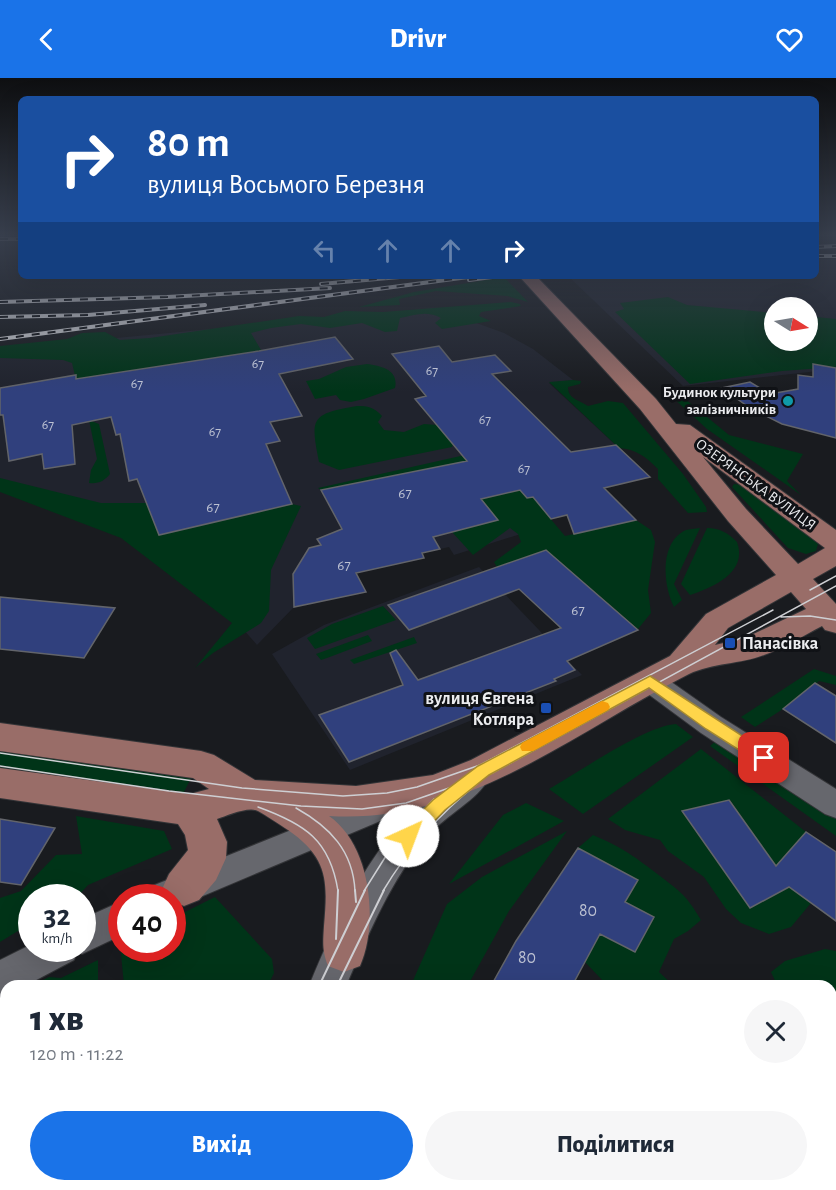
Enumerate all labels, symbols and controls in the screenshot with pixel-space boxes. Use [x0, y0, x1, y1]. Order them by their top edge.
icon: back [30, 23, 63, 56]
icon: heart [773, 23, 806, 56]
text: Drivr [390, 25, 446, 52]
icon: right [48, 120, 126, 198]
text: 80 m [147, 122, 230, 164]
text: вулиця Восьмого Березня [147, 171, 425, 198]
icon: left [308, 234, 341, 267]
icon: ahead [371, 234, 404, 267]
icon: ahead [434, 234, 467, 267]
icon: right [497, 234, 530, 267]
north arrow [764, 297, 818, 351]
map controls [764, 297, 818, 351]
house number: 67 [252, 357, 264, 371]
house number: 67 [426, 364, 438, 378]
house number: 67 [131, 377, 143, 391]
place label: Будинок культури залізничників [663, 385, 776, 417]
marker: Будинок культури залізничників [781, 394, 795, 408]
house number: 67 [479, 413, 491, 427]
house number: 67 [42, 418, 54, 432]
house number: 67 [209, 425, 221, 439]
street label: ОЗЕРЯНСЬКА ВУЛИЦЯ [693, 436, 818, 533]
house number: 67 [518, 462, 530, 476]
house number: 67 [398, 486, 412, 501]
house number: 67 [206, 500, 220, 515]
house number: 67 [337, 558, 351, 573]
house number: 67 [571, 603, 585, 618]
place label: Панасівка [742, 635, 819, 653]
marker: Панасівка [723, 636, 737, 650]
place label: вулиця Євгена Котляра [425, 690, 534, 729]
marker: вулиця Євгена Котляра [539, 701, 553, 715]
pin [738, 732, 789, 783]
icon: arrive [747, 741, 780, 774]
position arrow [376, 804, 440, 868]
speed limit sign: 40 [108, 884, 186, 962]
text: 32 [43, 901, 71, 931]
house number: 80 [579, 902, 597, 920]
text: km/h [42, 931, 72, 946]
house number: 80 [518, 949, 536, 967]
button: close [744, 1000, 807, 1063]
text: 1 хв [30, 1001, 84, 1037]
text: 120 m · 11:22 [30, 1044, 124, 1064]
button: Вихід [30, 1111, 413, 1180]
button: Поділитися [425, 1111, 807, 1180]

